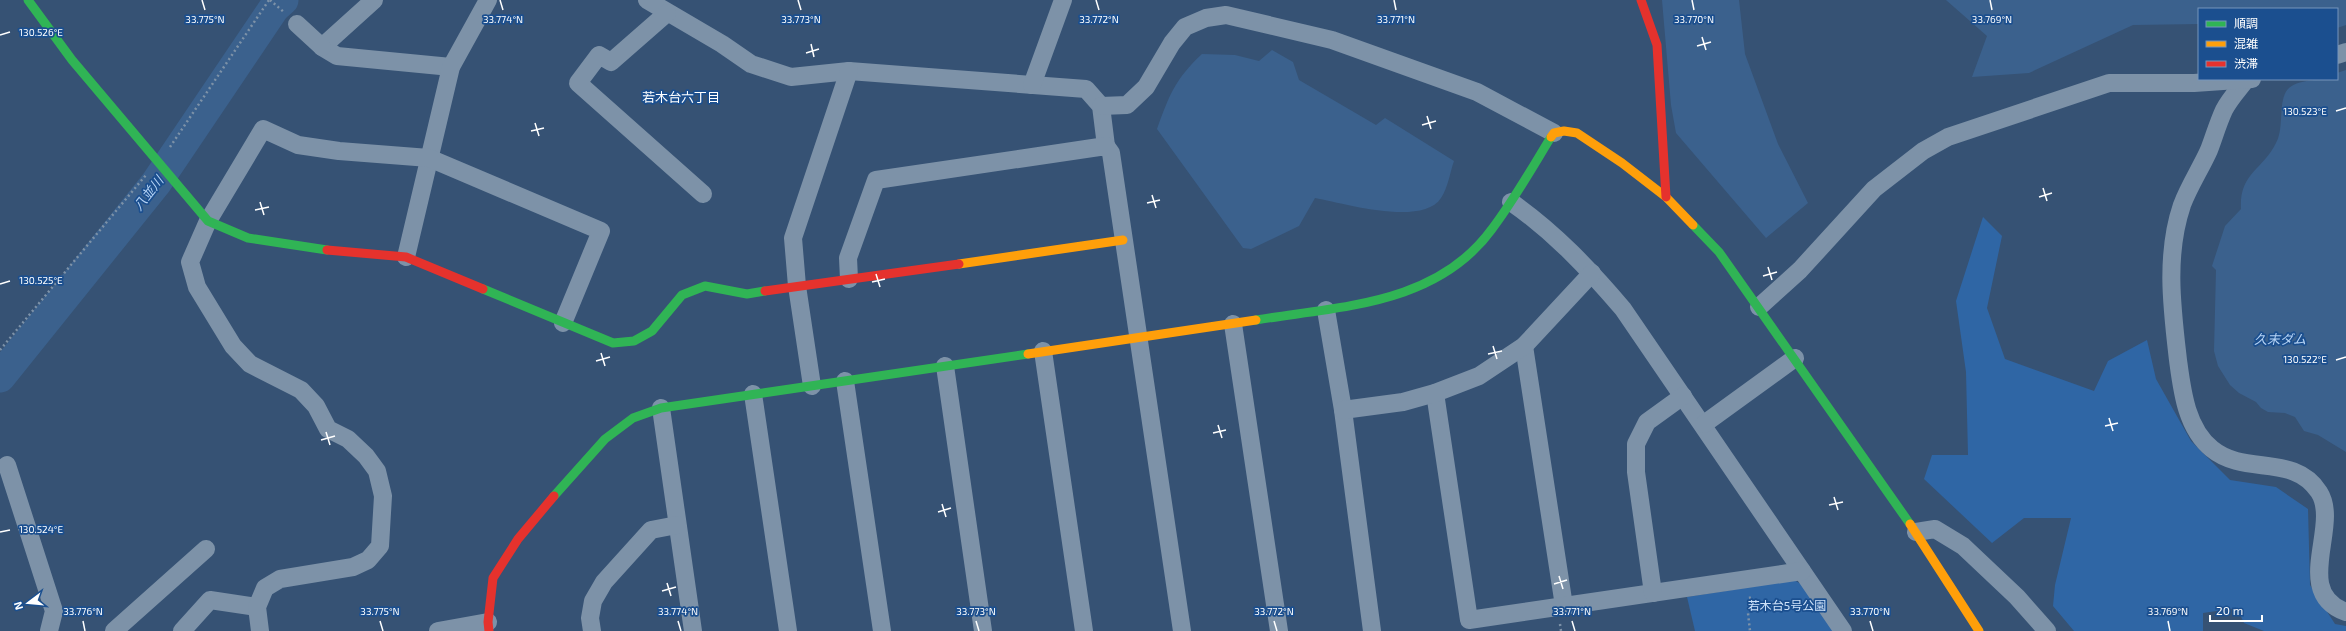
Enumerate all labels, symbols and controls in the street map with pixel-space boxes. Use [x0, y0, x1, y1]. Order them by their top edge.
legend [2198, 8, 2338, 80]
text: 33.775°N [185, 13, 225, 25]
text: 33.774°N [483, 13, 523, 25]
text: 33.773°N [781, 13, 821, 25]
text: 33.772°N [1079, 13, 1119, 25]
text: 33.771°N [1377, 13, 1415, 25]
text: 33.770°N [1674, 13, 1714, 25]
text: 33.769°N [1972, 13, 2012, 25]
text: 順調 [2234, 16, 2258, 30]
text: 130.526°E [19, 26, 63, 38]
text: 混雑 [2234, 36, 2258, 50]
text: 渋滞 [2234, 56, 2258, 70]
district label: 若木台六丁目 [642, 89, 720, 105]
text: 130.523°E [2283, 105, 2327, 117]
water label: 八並川 [130, 171, 168, 213]
text: 130.525°E [19, 274, 63, 286]
water label: 久末ダム [2254, 331, 2306, 347]
text: 130.522°E [2283, 353, 2327, 365]
text: 130.524°E [19, 523, 64, 535]
north arrow [8, 583, 48, 623]
scale bar [2210, 597, 2262, 623]
park label: 若木台5号公園 [1748, 598, 1826, 612]
text: N [11, 600, 25, 612]
text: 20 m [2216, 603, 2243, 617]
text: 33.776°N [63, 605, 103, 617]
text: 33.775°N [360, 605, 400, 617]
text: 33.774°N [658, 605, 698, 617]
text: 33.773°N [956, 605, 996, 617]
text: 33.772°N [1254, 605, 1294, 617]
text: 33.771°N [1553, 605, 1591, 617]
text: 33.770°N [1850, 605, 1890, 617]
text: 33.769°N [2148, 605, 2188, 617]

